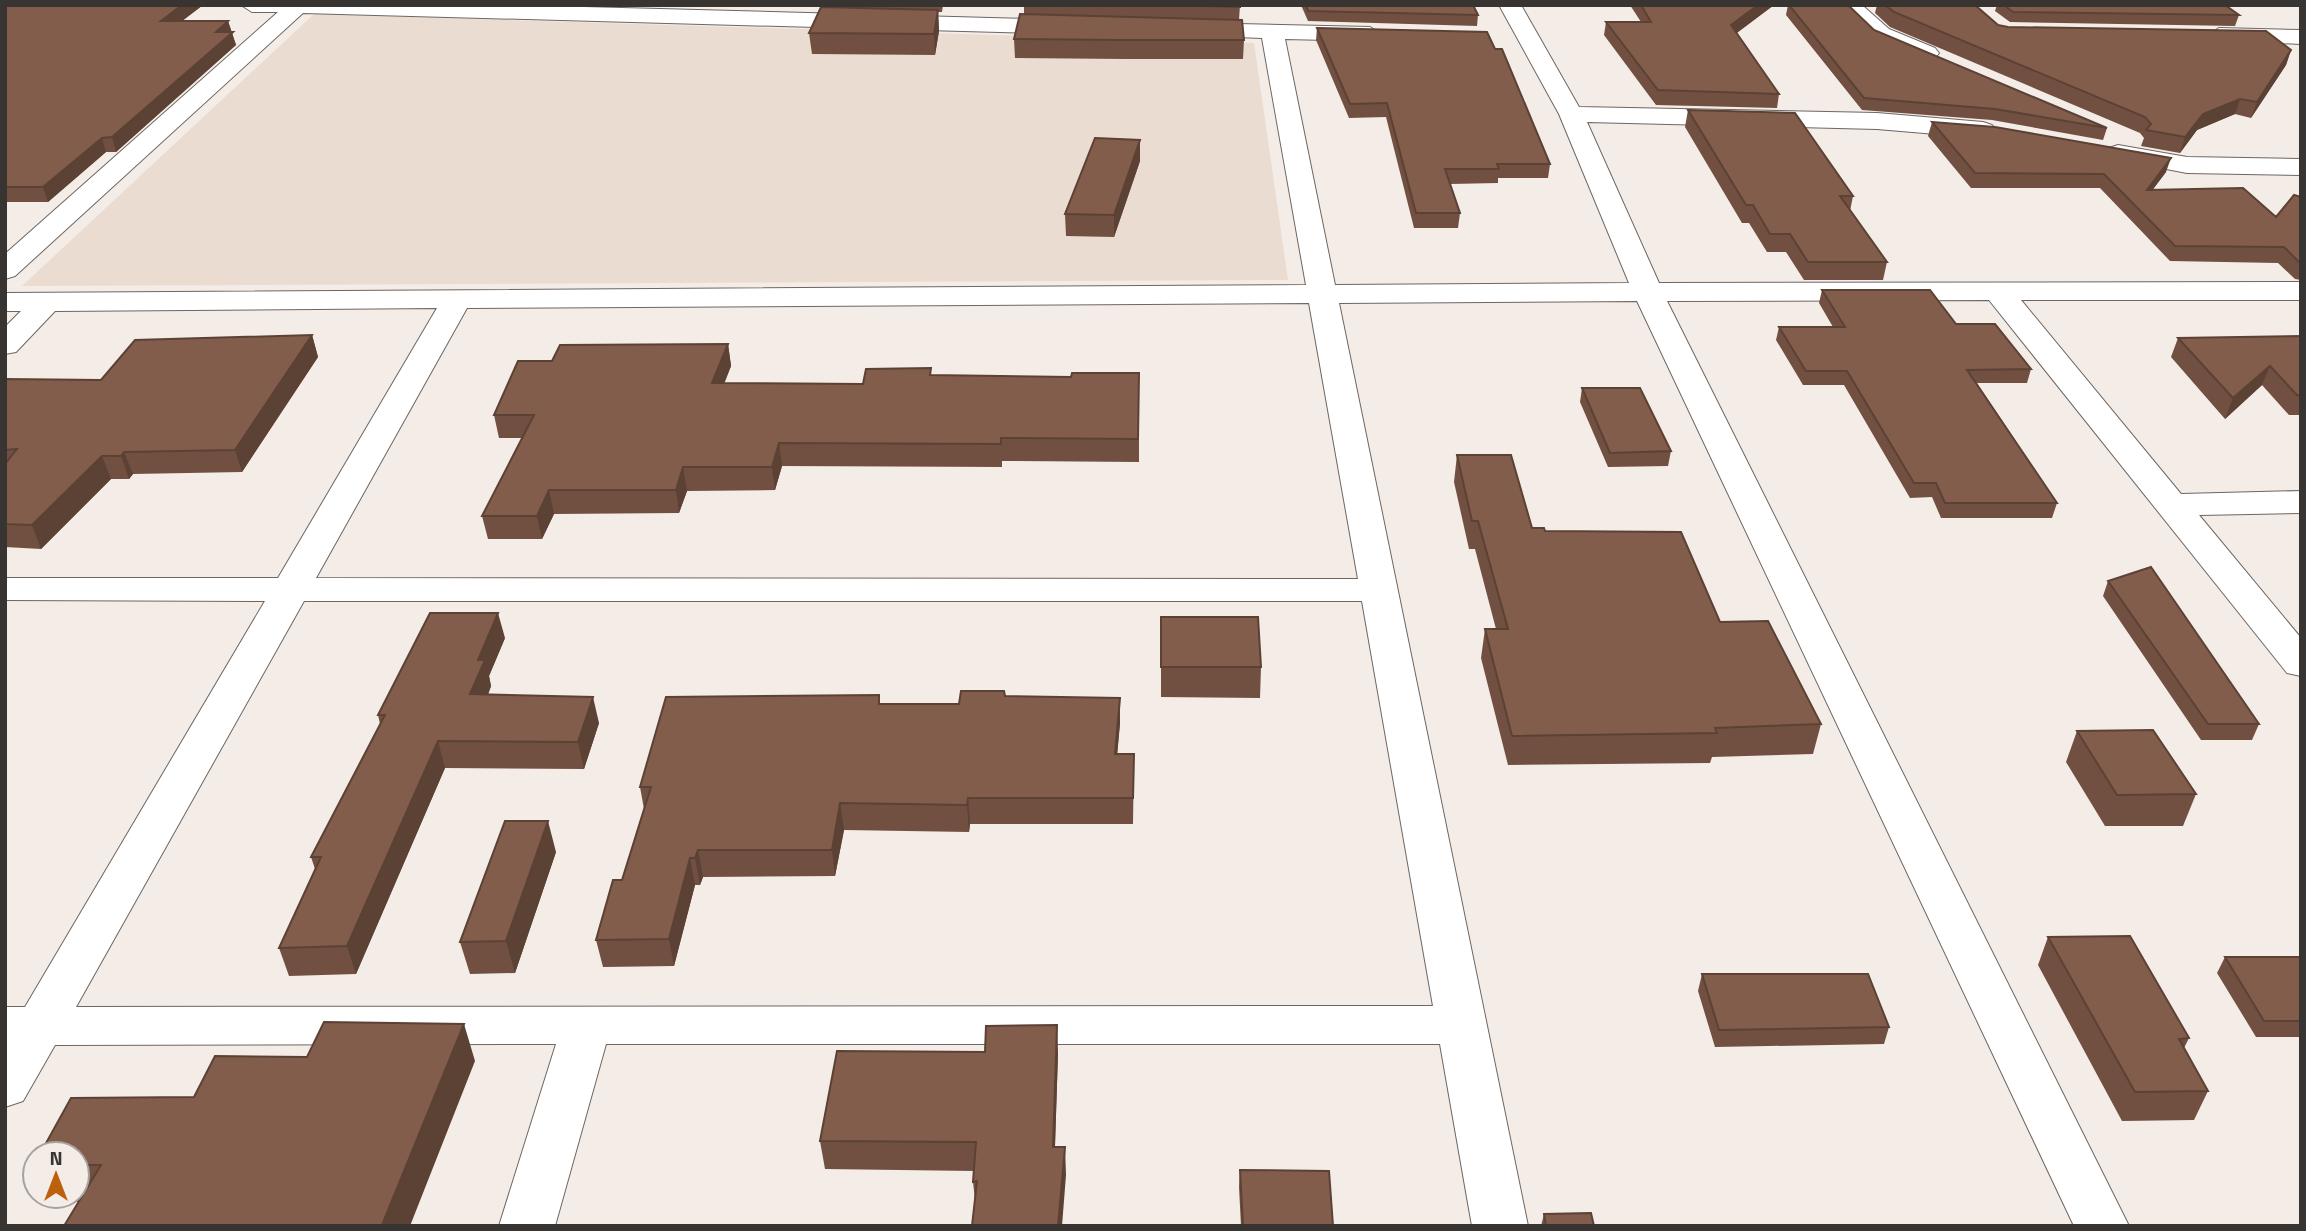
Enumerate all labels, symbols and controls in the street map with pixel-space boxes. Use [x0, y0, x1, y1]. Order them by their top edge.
north arrow [21, 1140, 91, 1210]
text: N [49, 1143, 63, 1172]

